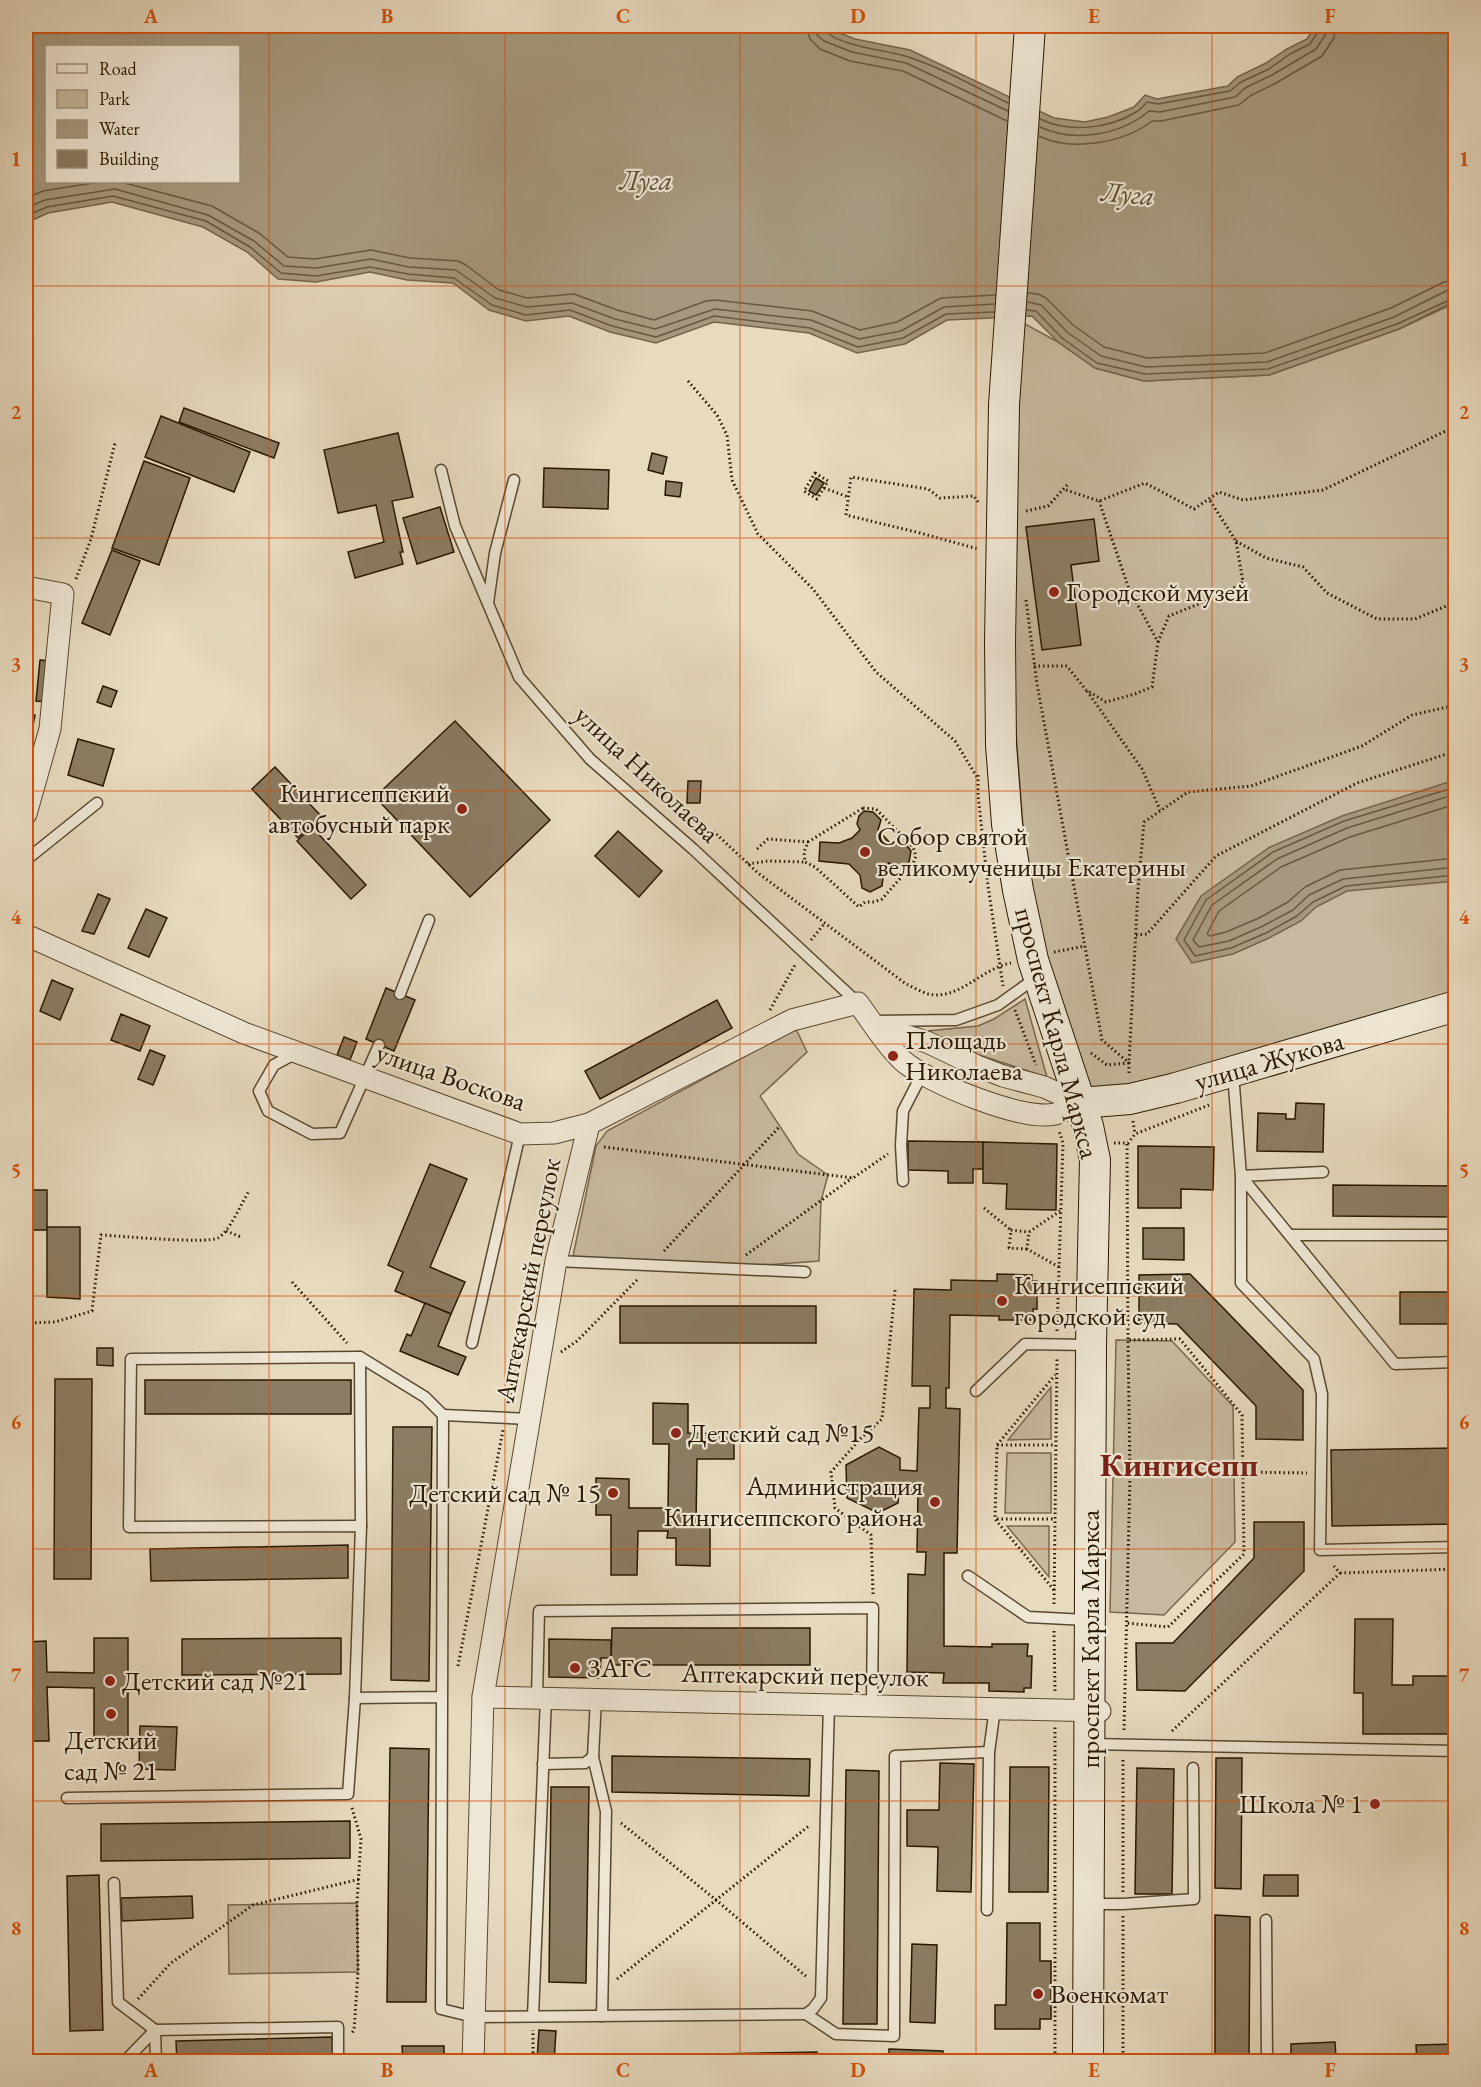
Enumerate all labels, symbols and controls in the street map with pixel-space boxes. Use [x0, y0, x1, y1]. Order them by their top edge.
text: A [143, 3, 159, 29]
text: B [381, 3, 393, 29]
text: C [616, 3, 630, 29]
text: D [850, 3, 866, 29]
text: E [1088, 3, 1100, 29]
text: F [1325, 3, 1336, 29]
legend [45, 45, 240, 183]
text: Road [99, 57, 138, 80]
text: Park [99, 87, 130, 110]
text: Water [99, 117, 140, 140]
text: 1 [11, 146, 21, 172]
text: 1 [1459, 146, 1469, 172]
text: Building [99, 147, 159, 170]
water label: Луга [617, 162, 673, 198]
water label: Луга [1098, 173, 1156, 213]
text: 2 [11, 399, 22, 425]
text: 2 [1459, 399, 1470, 425]
place label: Городской музей [1066, 574, 1249, 609]
marker: Городской музей [1047, 585, 1061, 599]
text: 3 [11, 651, 21, 677]
text: 3 [1459, 651, 1469, 677]
street label: улица Николаева [567, 697, 728, 850]
place label: Кингисеппский автобусный парк [268, 775, 450, 841]
marker: Кингисеппский автобусный парк [455, 802, 469, 816]
place label: Собор святой великомученицы Екатерины [877, 818, 1186, 884]
marker: Собор святой великомученицы Екатерины [858, 845, 872, 859]
text: 4 [11, 904, 22, 930]
street label: проспект Карла Маркса [1007, 904, 1108, 1162]
text: 4 [1459, 904, 1470, 930]
place label: Площадь Николаева [905, 1022, 1023, 1088]
street label: улица Жукова [1190, 1022, 1348, 1099]
street label: улица Воскова [372, 1035, 531, 1119]
marker: Площадь Николаева [886, 1049, 900, 1063]
street label: Аптекарский переулок [487, 1155, 568, 1406]
text: 5 [11, 1157, 21, 1183]
text: 5 [1459, 1157, 1469, 1183]
place label: Кингисеппский городской суд [1014, 1267, 1184, 1333]
marker: Кингисеппский городской суд [995, 1294, 1009, 1308]
text: 6 [11, 1409, 22, 1435]
text: 6 [1459, 1409, 1470, 1435]
place label: Детский сад №15 [688, 1415, 874, 1450]
marker: Детский сад №15 [669, 1426, 683, 1440]
district label: Кингисепп [1100, 1443, 1258, 1486]
place label: Администрация Кингисеппского района [664, 1468, 923, 1534]
place label: Детский сад № 15 [409, 1475, 601, 1510]
marker: Детский сад № 15 [606, 1486, 620, 1500]
marker: Администрация Кингисеппского района [928, 1495, 942, 1509]
street label: проспект Карла Маркса [1072, 1510, 1107, 1768]
place label: ЗАГС [587, 1650, 652, 1685]
street label: Аптекарский переулок [680, 1655, 929, 1694]
marker: ЗАГС [568, 1661, 582, 1675]
text: 7 [11, 1662, 22, 1688]
text: 7 [1459, 1662, 1470, 1688]
place label: Детский сад №21 [122, 1663, 308, 1698]
marker: Детский сад №21 [103, 1674, 117, 1688]
marker: Детский сад № 21 [104, 1707, 118, 1721]
place label: Детский сад № 21 [64, 1722, 158, 1788]
place label: Школа № 1 [1239, 1786, 1363, 1821]
marker: Школа № 1 [1368, 1797, 1382, 1811]
text: 8 [11, 1915, 21, 1941]
text: 8 [1459, 1915, 1469, 1941]
place label: Военкомат [1050, 1976, 1168, 2011]
marker: Военкомат [1031, 1987, 1045, 2001]
text: A [143, 2057, 159, 2083]
text: B [381, 2057, 393, 2083]
text: C [616, 2057, 630, 2083]
text: D [850, 2057, 866, 2083]
text: E [1088, 2057, 1100, 2083]
text: F [1325, 2057, 1336, 2083]

